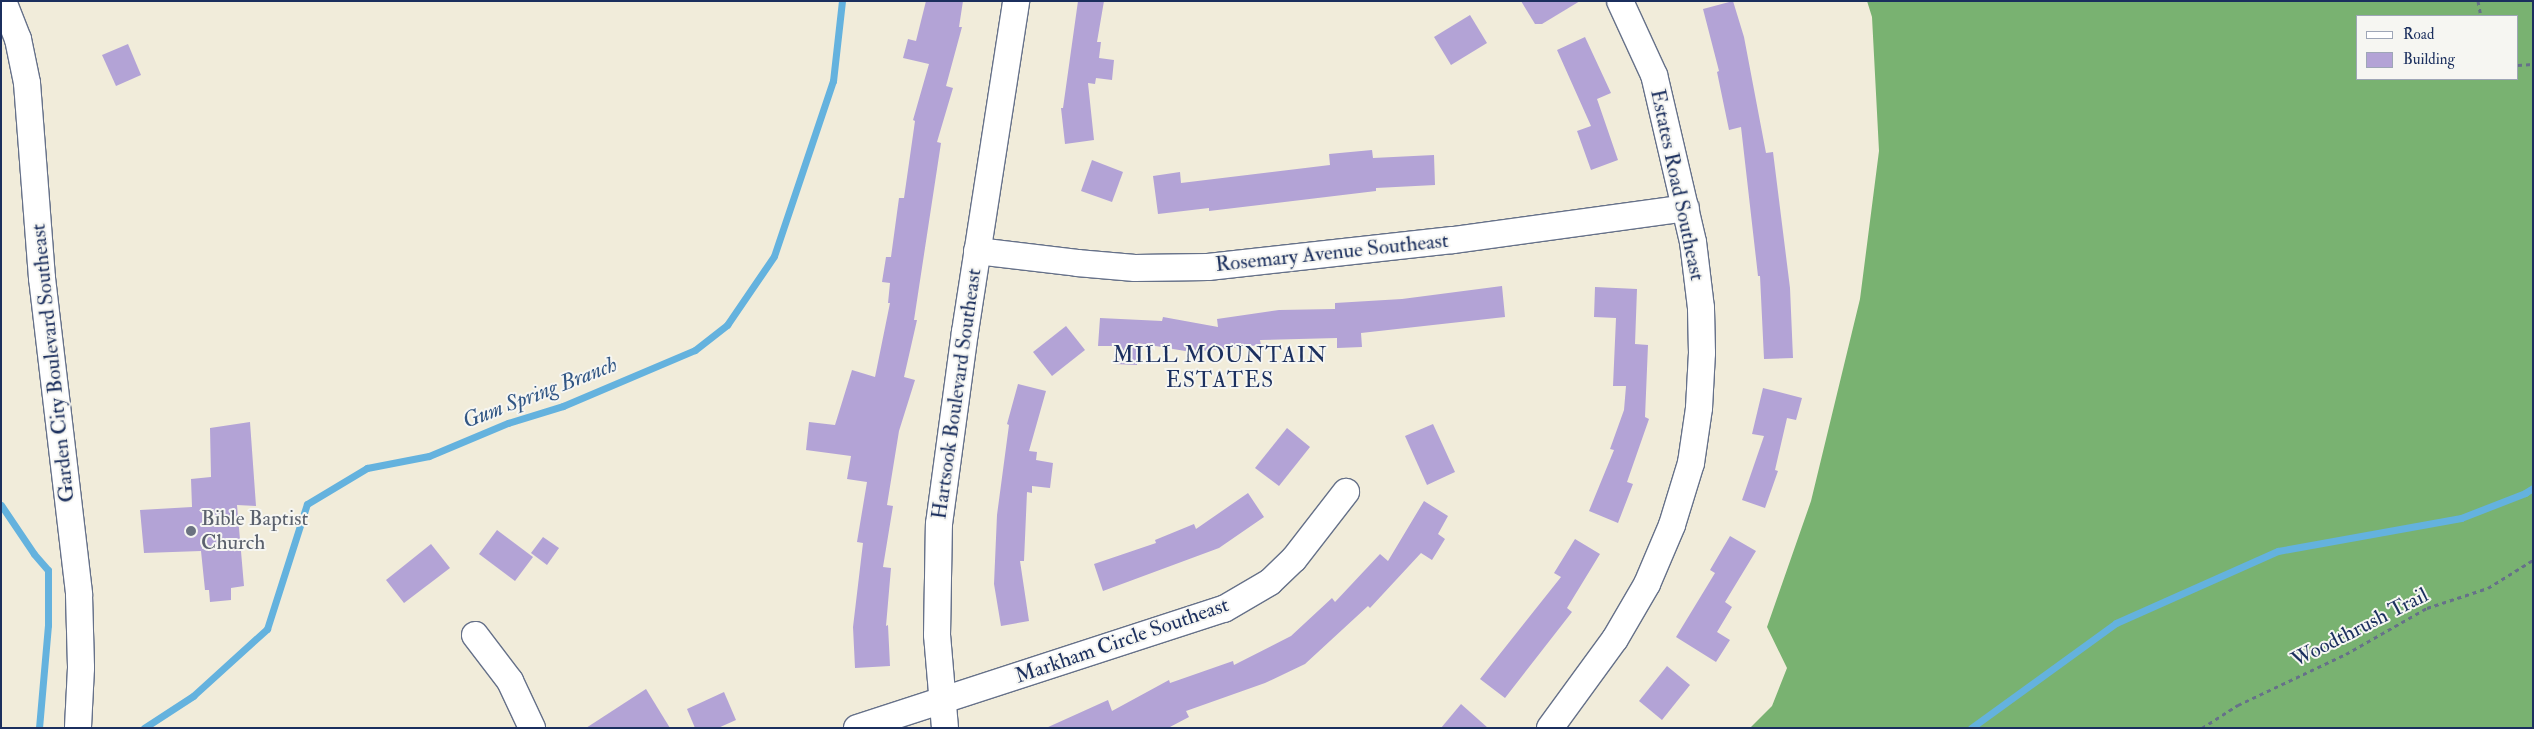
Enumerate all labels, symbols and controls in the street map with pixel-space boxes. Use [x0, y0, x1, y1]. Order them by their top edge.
legend [2356, 15, 2519, 80]
text: Road [2403, 25, 2434, 44]
text: Building [2403, 50, 2455, 69]
street label: Estates Road Southeast [1644, 87, 1710, 283]
street label: Garden City Boulevard Southeast [26, 222, 80, 504]
street label: Rosemary Avenue Southeast [1214, 228, 1450, 278]
street label: Hartsook Boulevard Southeast [927, 267, 987, 521]
district label: MILL MOUNTAIN ESTATES [1111, 342, 1329, 394]
water label: Gum Spring Branch [459, 351, 621, 435]
place label: Bible Baptist Church [201, 506, 308, 556]
marker: Bible Baptist Church [185, 525, 197, 537]
street label: Woodthrush Trail [2288, 583, 2432, 673]
street label: Markham Circle Southeast [1012, 593, 1232, 689]

